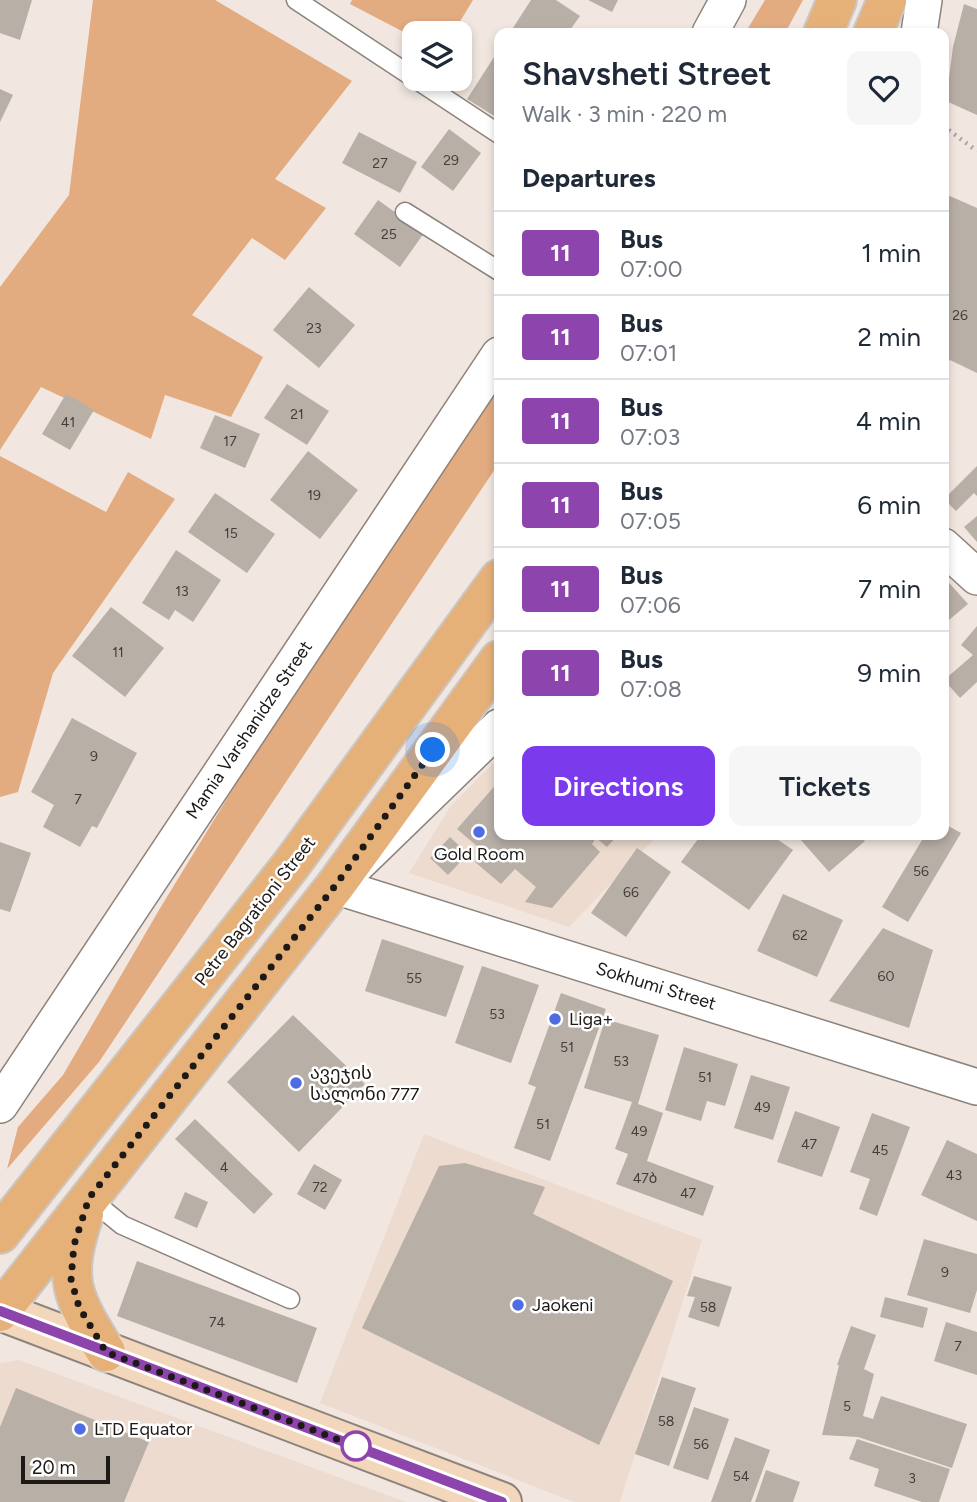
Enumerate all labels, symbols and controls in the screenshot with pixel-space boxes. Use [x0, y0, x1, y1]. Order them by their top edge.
map controls [402, 21, 472, 91]
button: layers [402, 21, 472, 91]
button: heart [847, 51, 921, 125]
text: Shavsheti Street [522, 54, 771, 93]
text: Walk · 3 min · 220 m [522, 100, 727, 128]
house number: 29 [443, 152, 459, 169]
house number: 27 [372, 155, 388, 172]
text: Departures [522, 162, 656, 194]
text: Bus [620, 223, 663, 255]
house number: 25 [381, 226, 397, 243]
text: 1 min [861, 237, 921, 269]
text: 11 [550, 238, 571, 267]
text: 07:00 [620, 255, 682, 283]
text: Bus [620, 307, 663, 339]
house number: 26 [952, 307, 968, 324]
house number: 23 [306, 320, 322, 337]
text: 2 min [857, 321, 921, 353]
text: 11 [550, 322, 571, 351]
text: 07:01 [620, 339, 677, 367]
text: Bus [620, 391, 663, 423]
text: 4 min [856, 405, 921, 437]
house number: 21 [290, 406, 304, 423]
text: 11 [550, 406, 571, 435]
house number: 41 [61, 414, 75, 431]
text: 07:03 [620, 423, 680, 451]
house number: 17 [223, 433, 237, 450]
text: Bus [620, 475, 663, 507]
house number: 19 [307, 487, 321, 504]
text: 6 min [857, 489, 921, 521]
text: 11 [550, 490, 571, 519]
text: 07:05 [620, 507, 681, 535]
house number: 15 [224, 525, 238, 542]
text: Bus [620, 559, 663, 591]
text: 7 min [858, 573, 921, 605]
text: 11 [550, 574, 571, 603]
house number: 13 [175, 583, 189, 600]
text: 07:06 [620, 591, 681, 619]
street label: Mamia Varshanidze Street [181, 636, 317, 823]
text: Bus [620, 643, 663, 675]
house number: 11 [112, 644, 124, 661]
text: 9 min [857, 657, 921, 689]
text: 11 [550, 658, 571, 687]
text: 07:08 [620, 675, 682, 703]
your location [415, 732, 450, 767]
button: Directions [522, 746, 715, 826]
button: Tickets [729, 746, 921, 826]
house number: 9 [90, 748, 98, 765]
house number: 7 [74, 791, 82, 808]
marker: Gold Room [471, 824, 487, 840]
street label: Petre Bagrationi Street [190, 832, 320, 990]
place label: Gold Room [434, 843, 524, 865]
house number: 56 [913, 863, 929, 880]
house number: 66 [623, 884, 639, 901]
house number: 62 [792, 927, 808, 944]
street label: Sokhumi Street [593, 957, 719, 1015]
house number: 60 [878, 968, 894, 985]
house number: 55 [406, 970, 422, 987]
house number: 53 [489, 1006, 505, 1023]
place label: Liga+ [569, 1008, 614, 1030]
marker: Liga+ [547, 1011, 563, 1027]
house number: 51 [560, 1039, 574, 1056]
house number: 53 [613, 1053, 629, 1070]
place label: ავეჯის სალონი 777 [310, 1062, 420, 1105]
house number: 51 [698, 1069, 712, 1086]
marker: ავეჯის სალონი 777 [288, 1075, 304, 1091]
house number: 49 [754, 1099, 770, 1116]
house number: 51 [536, 1116, 550, 1133]
house number: 49 [631, 1123, 647, 1140]
house number: 47 [801, 1136, 818, 1153]
house number: 45 [872, 1142, 888, 1159]
house number: 4 [220, 1159, 229, 1176]
house number: 43 [946, 1167, 962, 1184]
house number: 47ბ [633, 1170, 657, 1187]
house number: 72 [312, 1179, 328, 1196]
house number: 47 [680, 1185, 697, 1202]
house number: 9 [941, 1264, 949, 1281]
place label: Jaokeni [532, 1294, 593, 1316]
marker: Jaokeni [510, 1297, 526, 1313]
house number: 58 [700, 1299, 716, 1316]
house number: 74 [209, 1314, 225, 1331]
house number: 7 [954, 1338, 962, 1355]
house number: 5 [843, 1398, 851, 1415]
house number: 58 [658, 1413, 674, 1430]
place label: LTD Equator [94, 1418, 192, 1440]
marker: LTD Equator [72, 1421, 88, 1437]
unlabelled marker [341, 1431, 371, 1461]
house number: 56 [693, 1436, 709, 1453]
scale bar [21, 1453, 110, 1485]
text: 20 m [32, 1456, 76, 1479]
house number: 54 [733, 1468, 750, 1485]
house number: 3 [908, 1470, 916, 1487]

